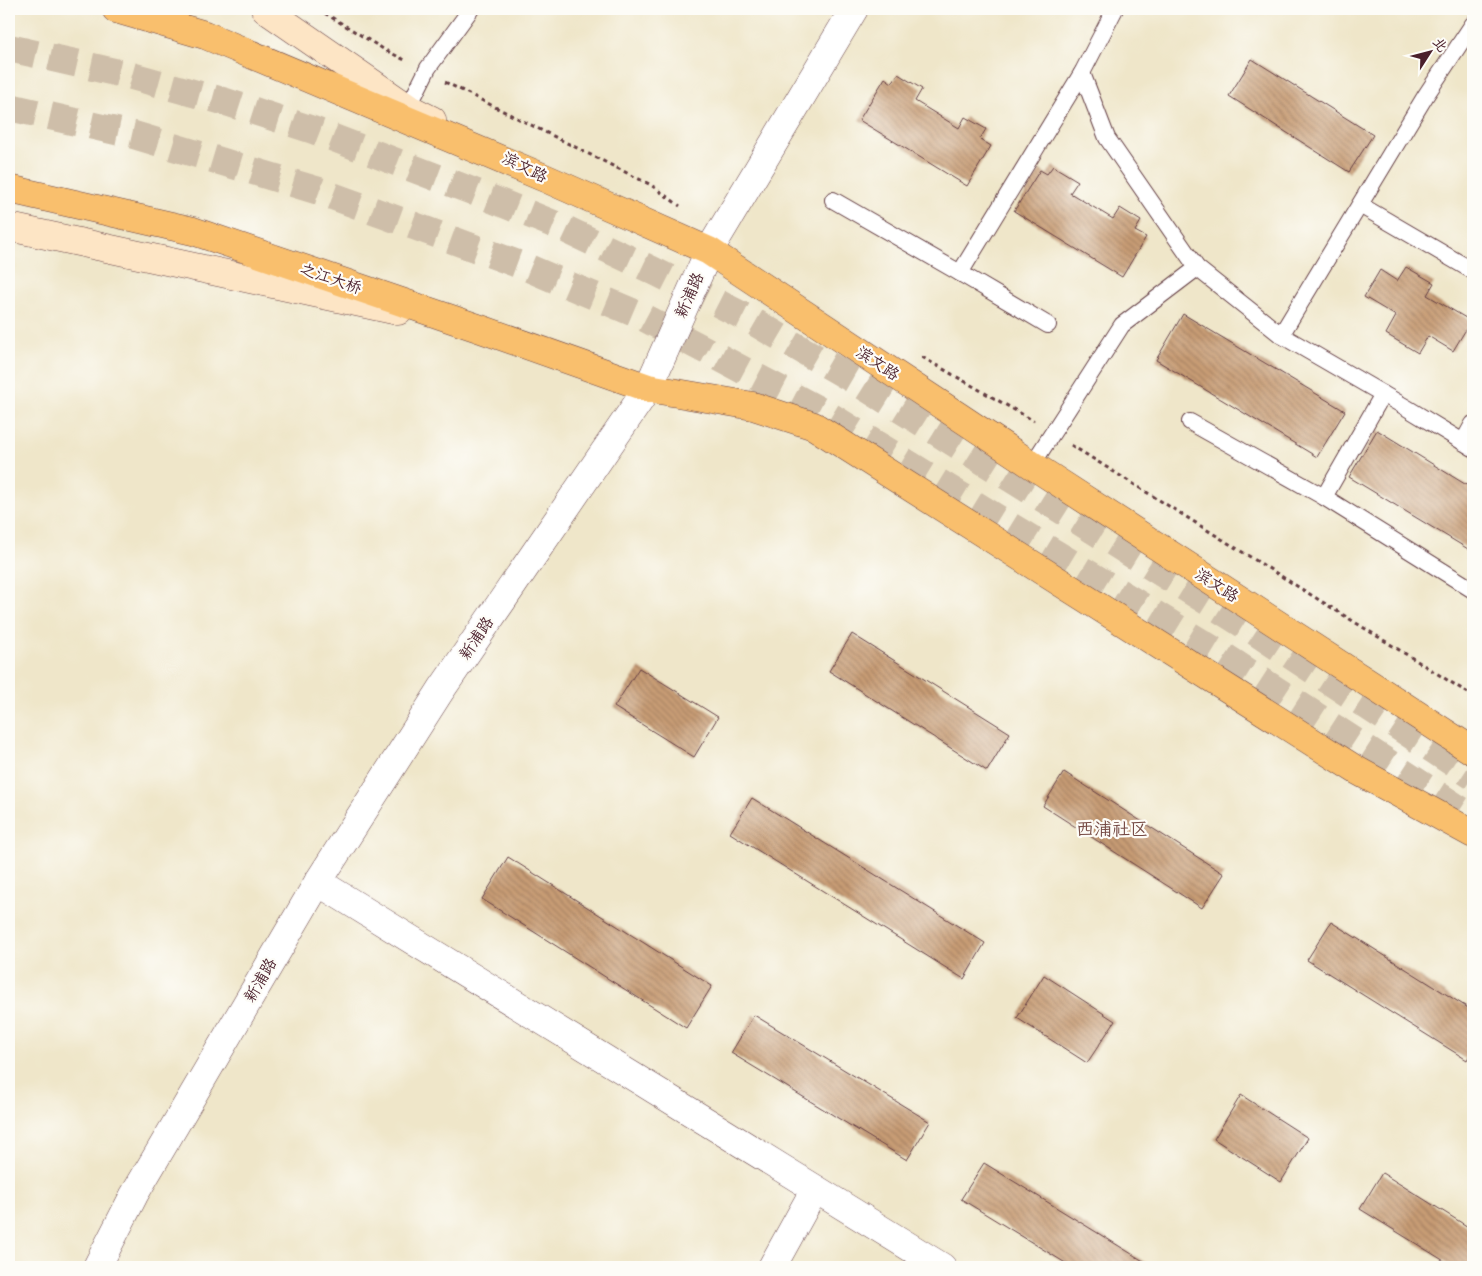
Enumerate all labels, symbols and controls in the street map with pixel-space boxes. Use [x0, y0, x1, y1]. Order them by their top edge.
north arrow [1404, 28, 1454, 78]
text: 北 [1426, 32, 1454, 58]
street label: 滨文路 [497, 143, 553, 191]
street label: 之江大桥 [296, 254, 366, 302]
street label: 新浦路 [666, 267, 712, 323]
street label: 滨文路 [850, 338, 906, 388]
street label: 滨文路 [1189, 560, 1245, 610]
street label: 新浦路 [451, 610, 501, 666]
district label: 西浦社区 [1076, 813, 1148, 845]
street label: 新浦路 [235, 952, 285, 1008]

